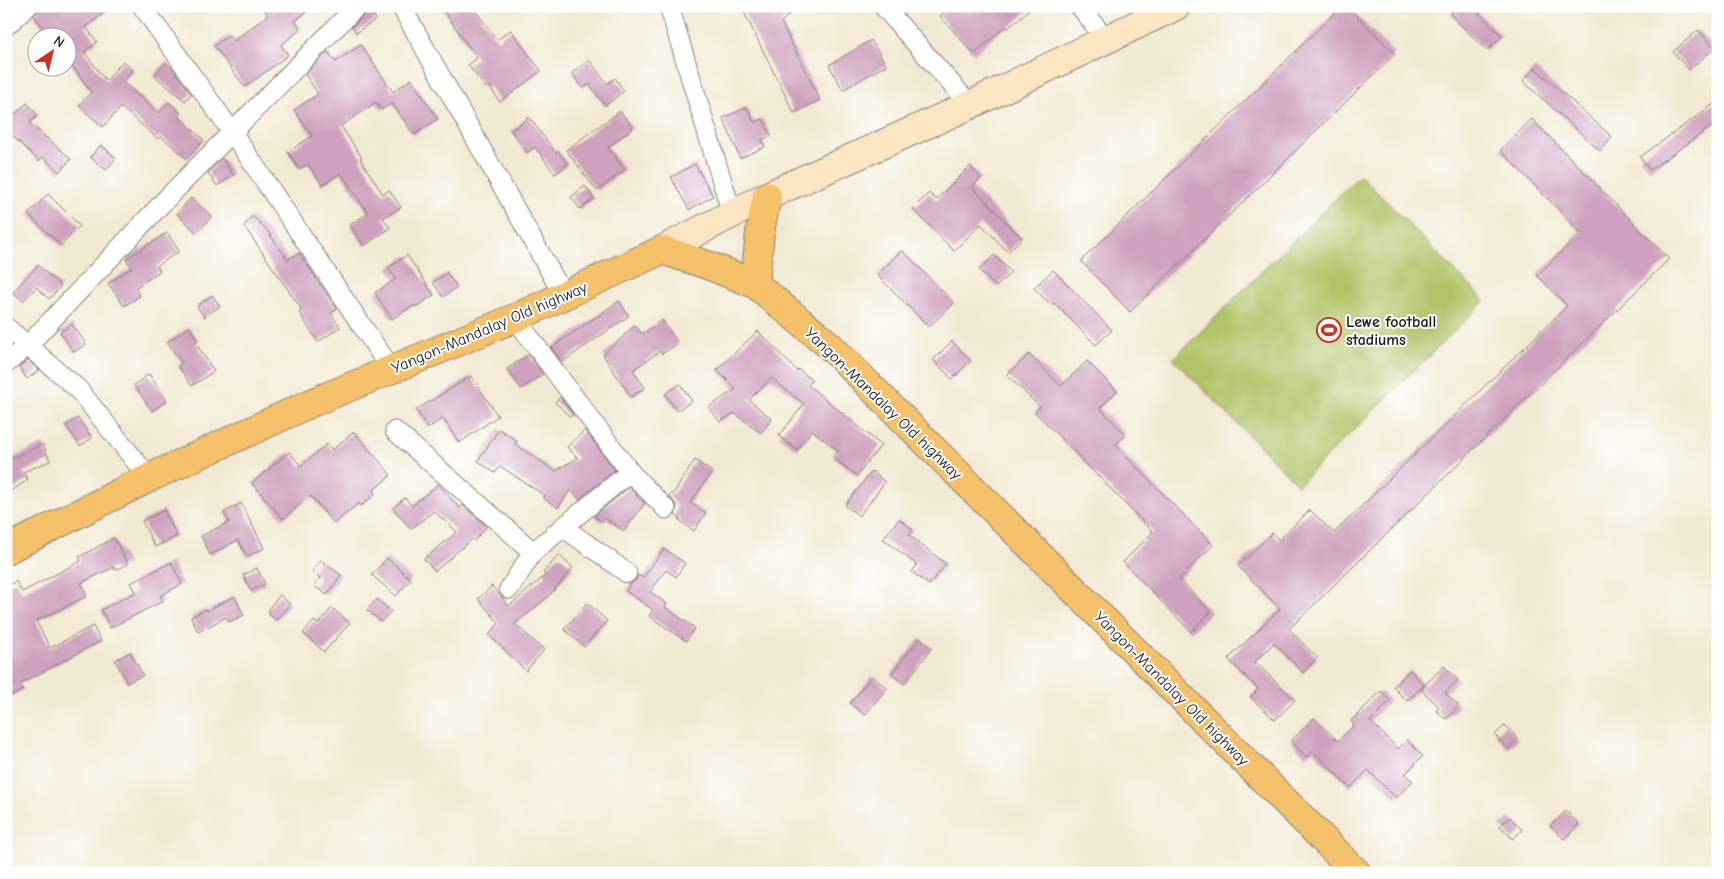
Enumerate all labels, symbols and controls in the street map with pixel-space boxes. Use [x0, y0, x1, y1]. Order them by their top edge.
north arrow [28, 28, 78, 78]
text: N [51, 32, 68, 51]
street label: Yangon-Mandalay Old highway [389, 278, 591, 377]
place label: Lewe football stadiums [1346, 313, 1436, 349]
sports icon: Lewe football stadiums [1316, 317, 1342, 343]
street label: Yangon-Mandalay Old highway [801, 324, 966, 484]
street label: Yangon-Mandalay Old highway [1090, 608, 1253, 770]

